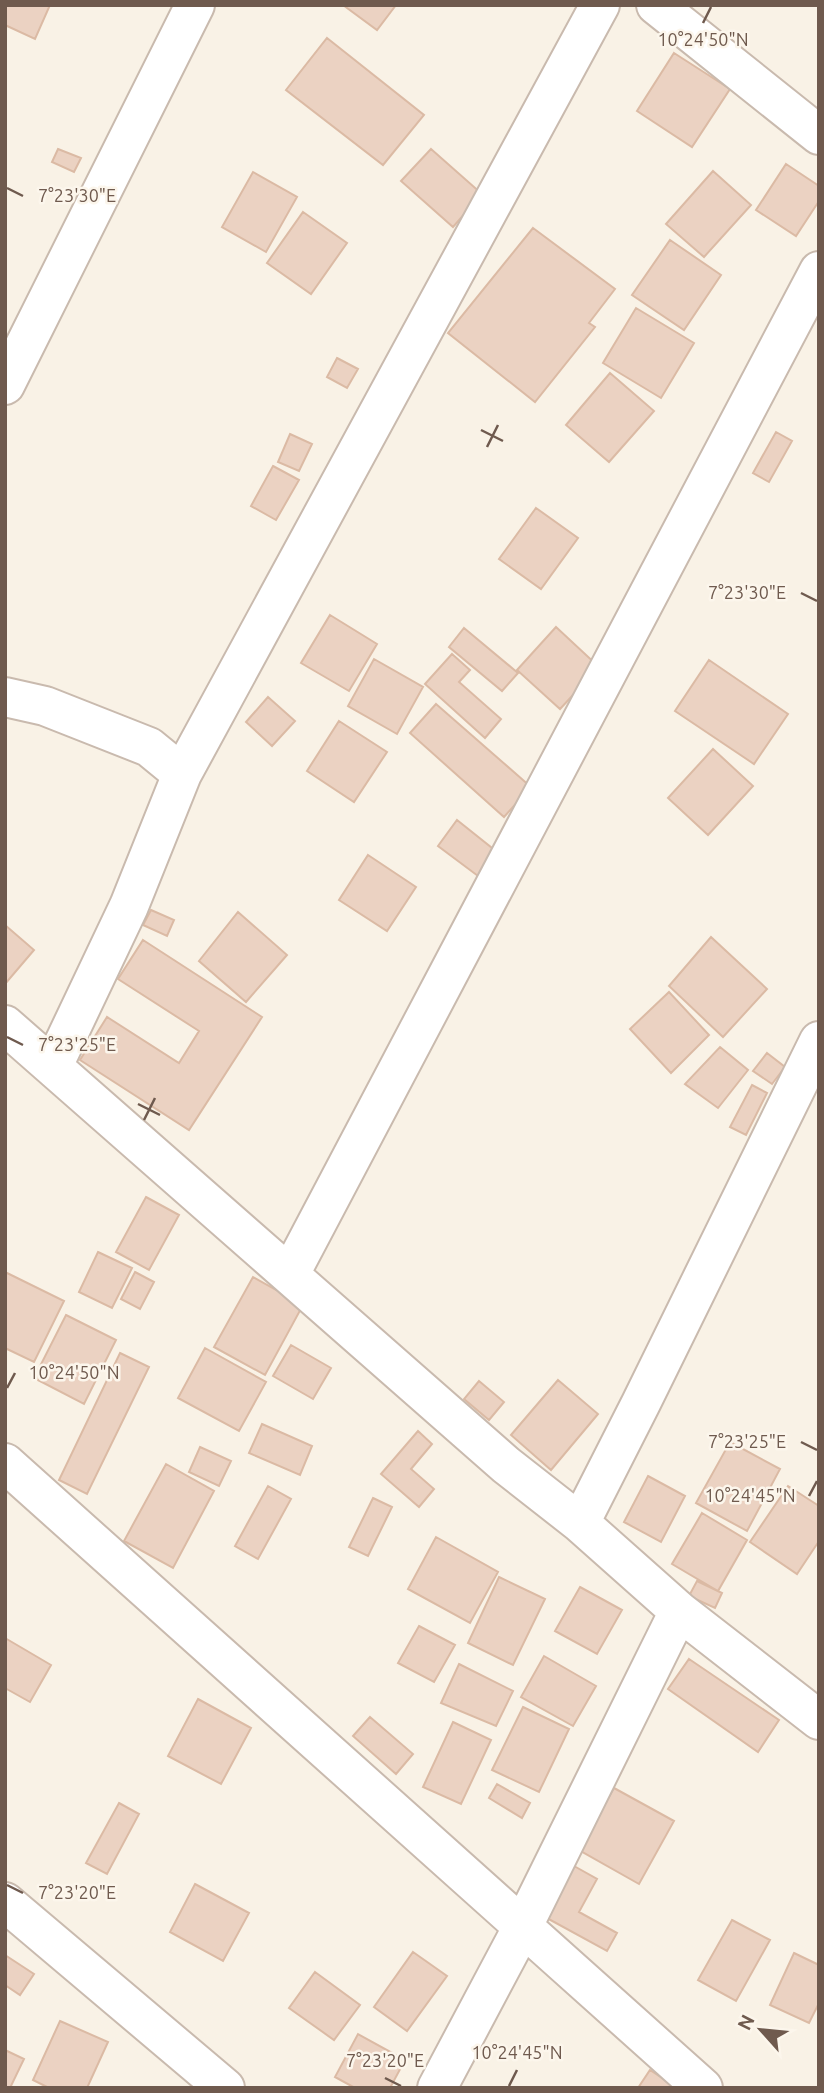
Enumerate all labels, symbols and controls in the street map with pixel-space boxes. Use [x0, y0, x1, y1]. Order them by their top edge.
text: 10°24'50"N [657, 29, 749, 49]
text: 7°23'30"E [38, 185, 116, 205]
text: 7°23'30"E [708, 582, 786, 602]
text: 7°23'25"E [38, 1034, 116, 1054]
text: 10°24'50"N [28, 1362, 120, 1382]
text: 7°23'25"E [708, 1431, 786, 1451]
text: 10°24'45"N [704, 1485, 796, 1505]
text: 7°23'20"E [38, 1882, 116, 1902]
north arrow [726, 1995, 796, 2065]
text: N [733, 2011, 759, 2034]
text: 10°24'45"N [471, 2042, 563, 2062]
text: 7°23'20"E [346, 2050, 424, 2070]

